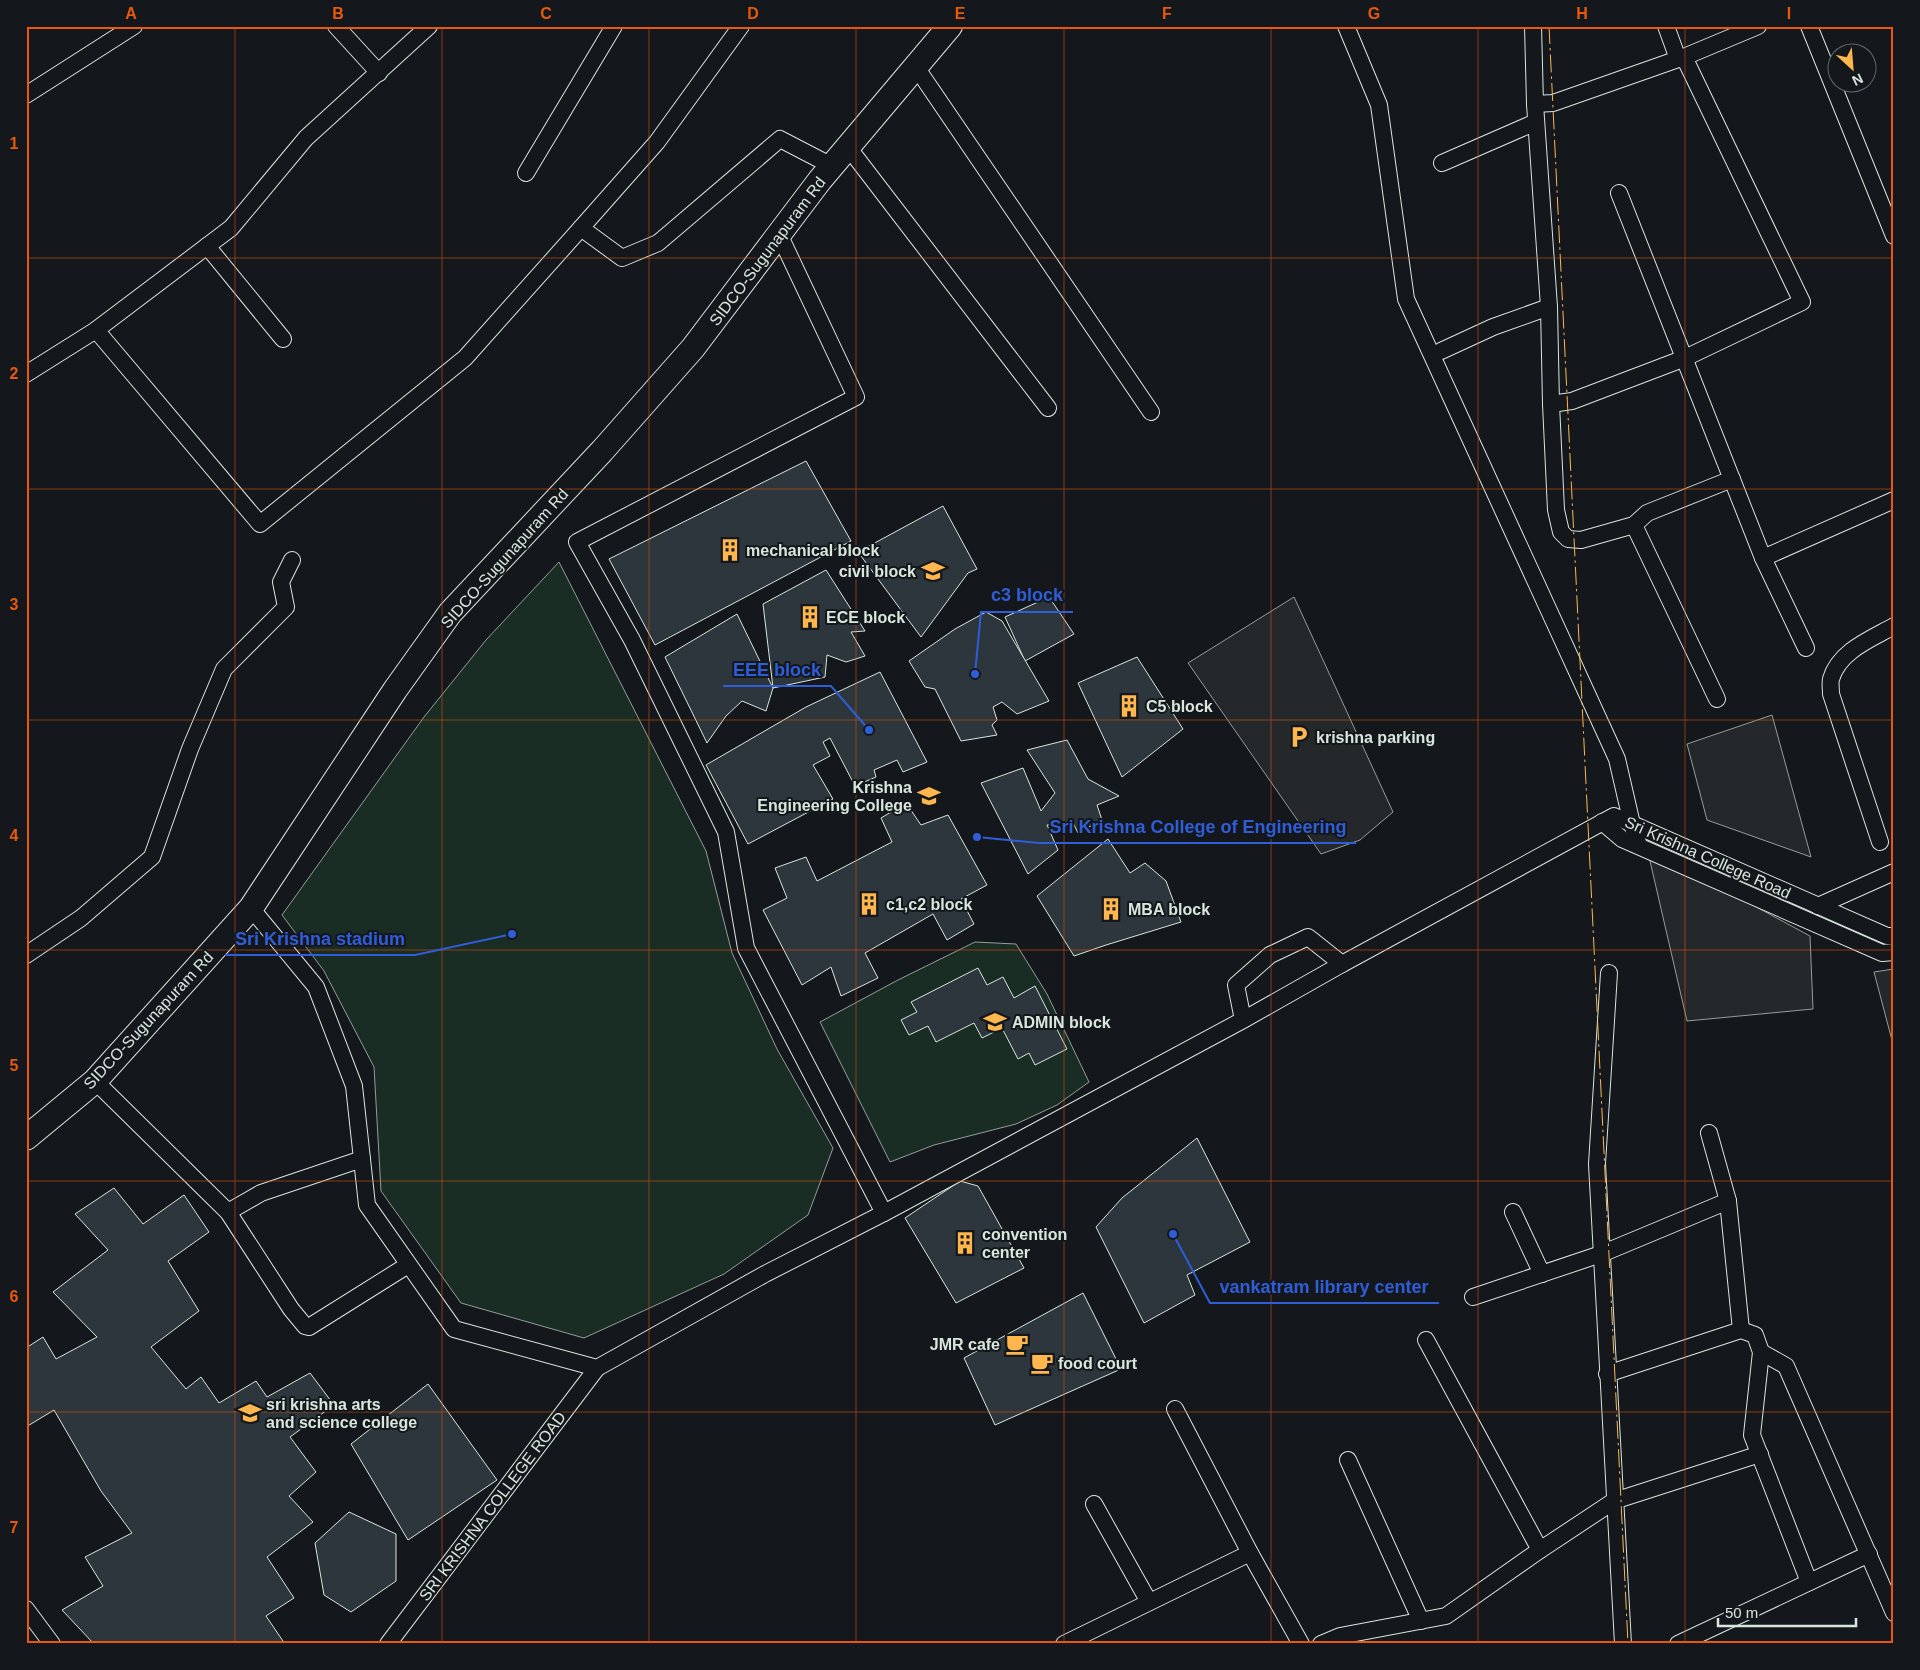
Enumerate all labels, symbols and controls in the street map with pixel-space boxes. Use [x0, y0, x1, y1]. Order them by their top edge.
text: A [125, 5, 137, 22]
text: B [332, 5, 344, 22]
text: C [540, 5, 552, 22]
text: D [747, 5, 759, 22]
text: E [955, 5, 966, 22]
text: F [1162, 5, 1172, 22]
text: G [1368, 5, 1380, 22]
text: H [1576, 5, 1588, 22]
text: I [1787, 5, 1791, 22]
north arrow [1828, 42, 1878, 92]
text: N [1850, 70, 1866, 89]
text: 1 [10, 135, 19, 152]
street label: SIDCO-Sugunapuram Rd [706, 174, 829, 329]
text: 2 [10, 365, 19, 382]
street label: SIDCO-Sugunapuram Rd [437, 485, 571, 631]
building icon: mechanical block [717, 537, 743, 563]
place label: mechanical block [746, 542, 879, 559]
school or university icon: civil block [920, 558, 946, 584]
place label: civil block [839, 563, 916, 580]
callout: c3 block [981, 579, 1073, 612]
text: c3 block [991, 585, 1064, 605]
text: 3 [10, 596, 19, 613]
building icon: ECE block [797, 604, 823, 630]
place label: ECE block [826, 609, 905, 626]
callout: EEE block [723, 653, 831, 686]
text: EEE block [733, 660, 822, 680]
building icon: C5 block [1116, 693, 1142, 719]
place label: C5 block [1146, 698, 1213, 715]
parking icon: krishna parking [1286, 724, 1312, 750]
place label: krishna parking [1316, 729, 1435, 746]
place label: Krishna Engineering College [757, 779, 912, 814]
school or university icon: Krishna Engineering College [916, 783, 942, 809]
callout: Sri Krishna College of Engineering [1039, 810, 1356, 843]
street label: Sri Krishna College Road [1622, 813, 1793, 902]
text: Sri Krishna College of Engineering [1049, 817, 1347, 837]
text: 4 [10, 827, 19, 844]
building icon: c1,c2 block [856, 891, 882, 917]
place label: c1,c2 block [886, 896, 972, 913]
building icon: MBA block [1098, 896, 1124, 922]
place label: MBA block [1128, 901, 1210, 918]
callout: Sri Krishna stadium [225, 922, 415, 955]
text: Sri Krishna stadium [235, 929, 405, 949]
street label: SIDCO-Sugunapuram Rd [80, 948, 216, 1092]
school or university icon: ADMIN block [982, 1009, 1008, 1035]
place label: ADMIN block [1012, 1014, 1111, 1031]
text: 5 [10, 1057, 19, 1074]
place label: convention center [982, 1226, 1067, 1261]
building icon: convention center [952, 1230, 978, 1256]
callout: vankatram library center [1210, 1270, 1439, 1303]
text: vankatram library center [1219, 1277, 1429, 1297]
text: 6 [10, 1288, 19, 1305]
cafe icon: JMR cafe [1004, 1331, 1030, 1357]
place label: JMR cafe [930, 1336, 1000, 1353]
cafe icon: food court [1029, 1350, 1055, 1376]
place label: food court [1058, 1355, 1138, 1372]
place label: sri krishna arts and science college [266, 1396, 417, 1431]
school or university icon: sri krishna arts and science college [237, 1400, 263, 1426]
street label: SRI KRISHNA COLLEGE ROAD [416, 1409, 569, 1604]
text: 7 [10, 1519, 19, 1536]
scale bar [1718, 1595, 1855, 1627]
text: 50 m [1725, 1604, 1758, 1621]

